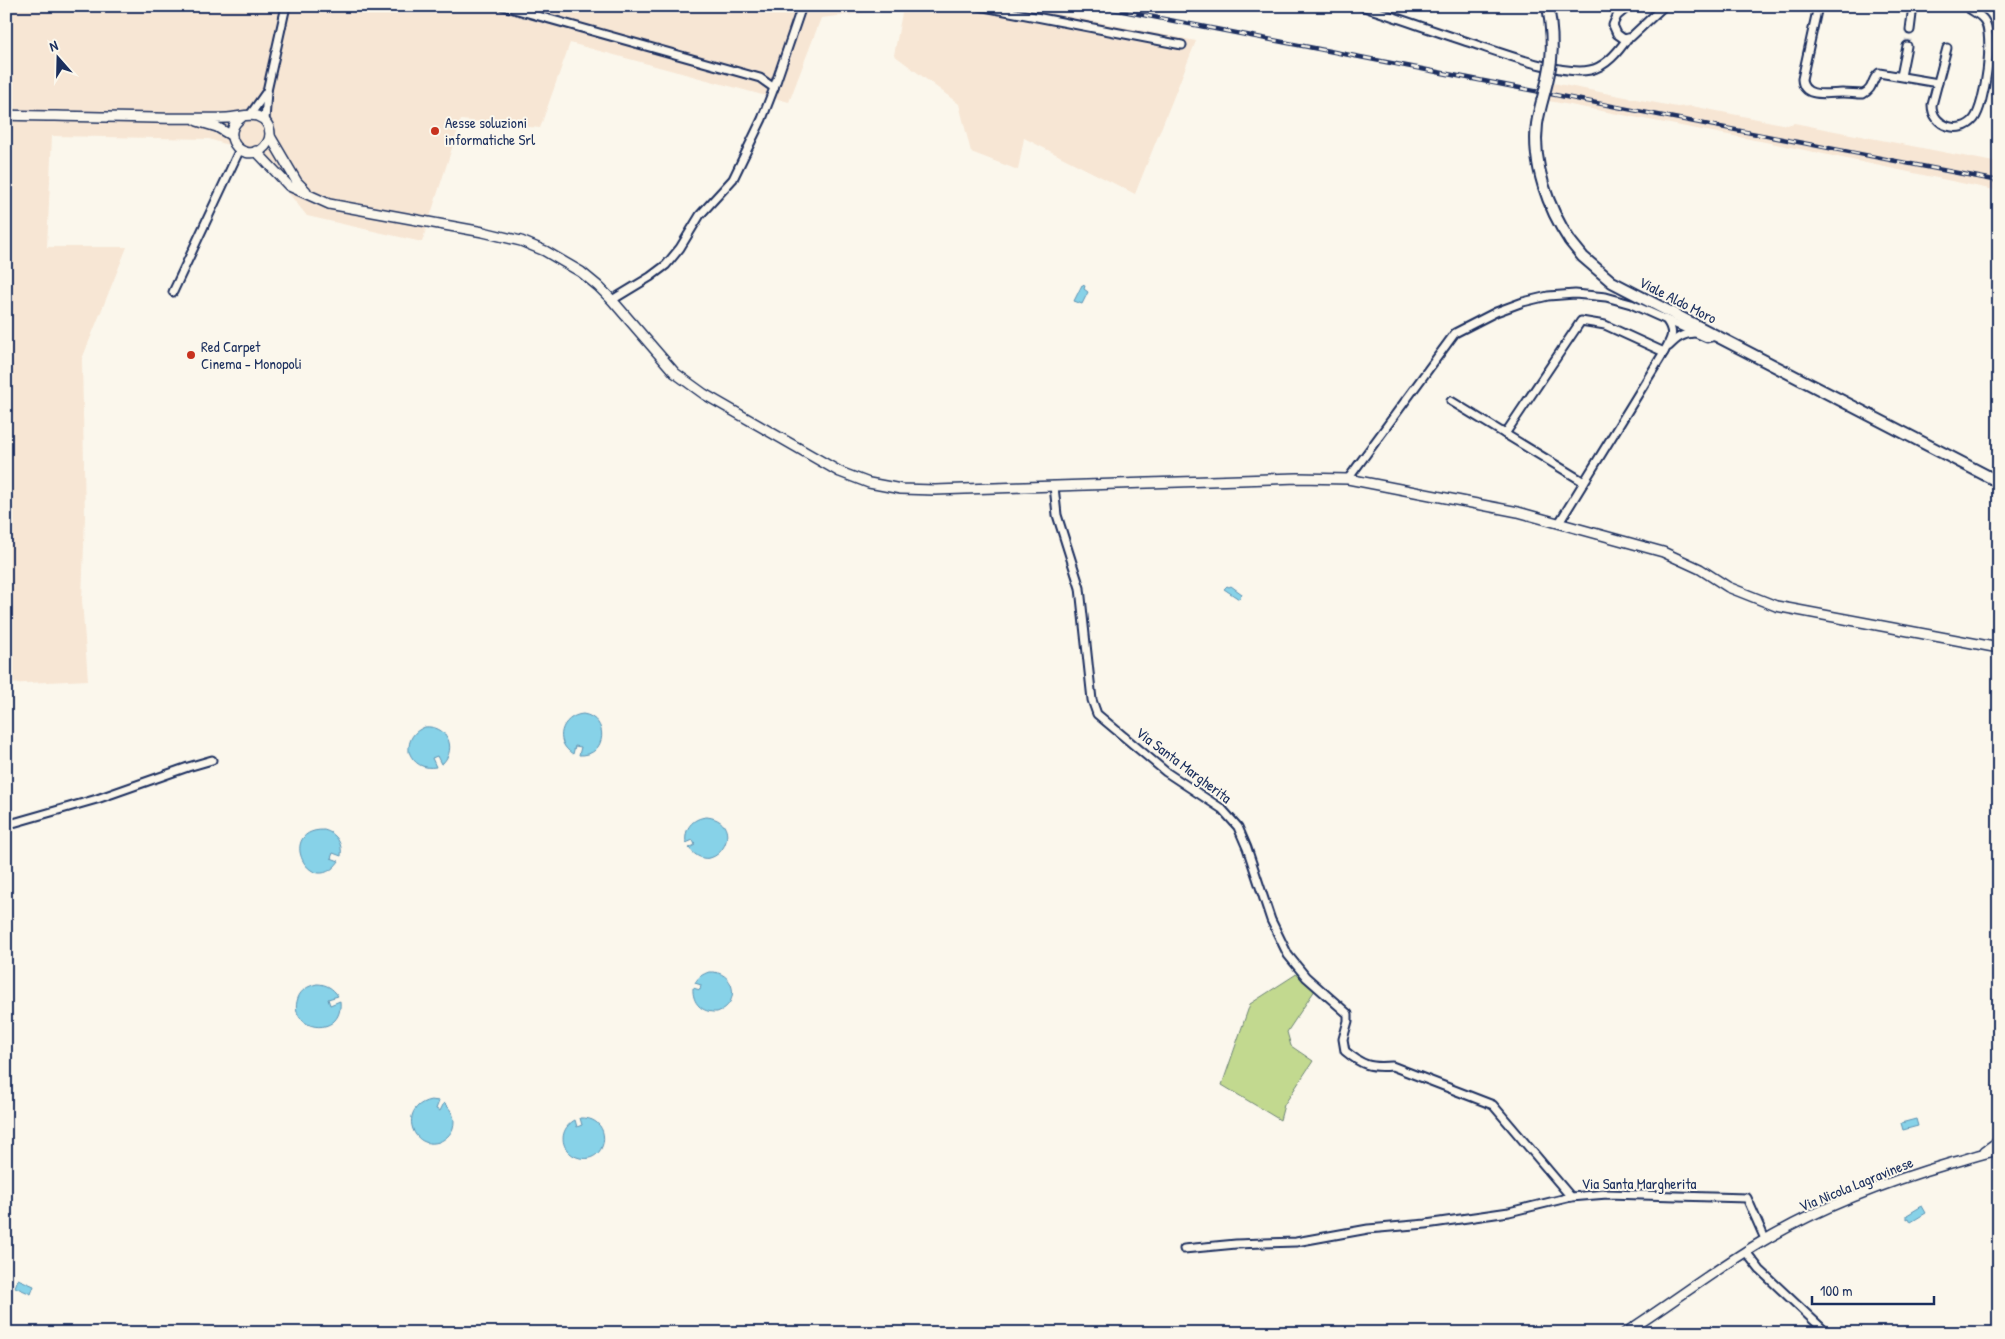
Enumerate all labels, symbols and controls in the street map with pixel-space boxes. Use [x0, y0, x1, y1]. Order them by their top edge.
north arrow [32, 32, 82, 82]
text: N [47, 35, 61, 56]
place label: Aesse soluzioni informatiche Srl [445, 112, 535, 150]
marker: Aesse soluzioni informatiche Srl [429, 125, 441, 137]
street label: Viale Aldo Moro [1636, 271, 1720, 329]
place label: Red Carpet Cinema - Monopoli [201, 336, 302, 374]
marker: Red Carpet Cinema - Monopoli [185, 349, 197, 361]
street label: Via Santa Margherita [1132, 722, 1236, 808]
street label: Via Nicola Lagravinese [1796, 1152, 1916, 1216]
street label: Via Santa Margherita [1582, 1173, 1697, 1194]
scale bar [1812, 1274, 1935, 1306]
text: 100 m [1820, 1280, 1853, 1301]

